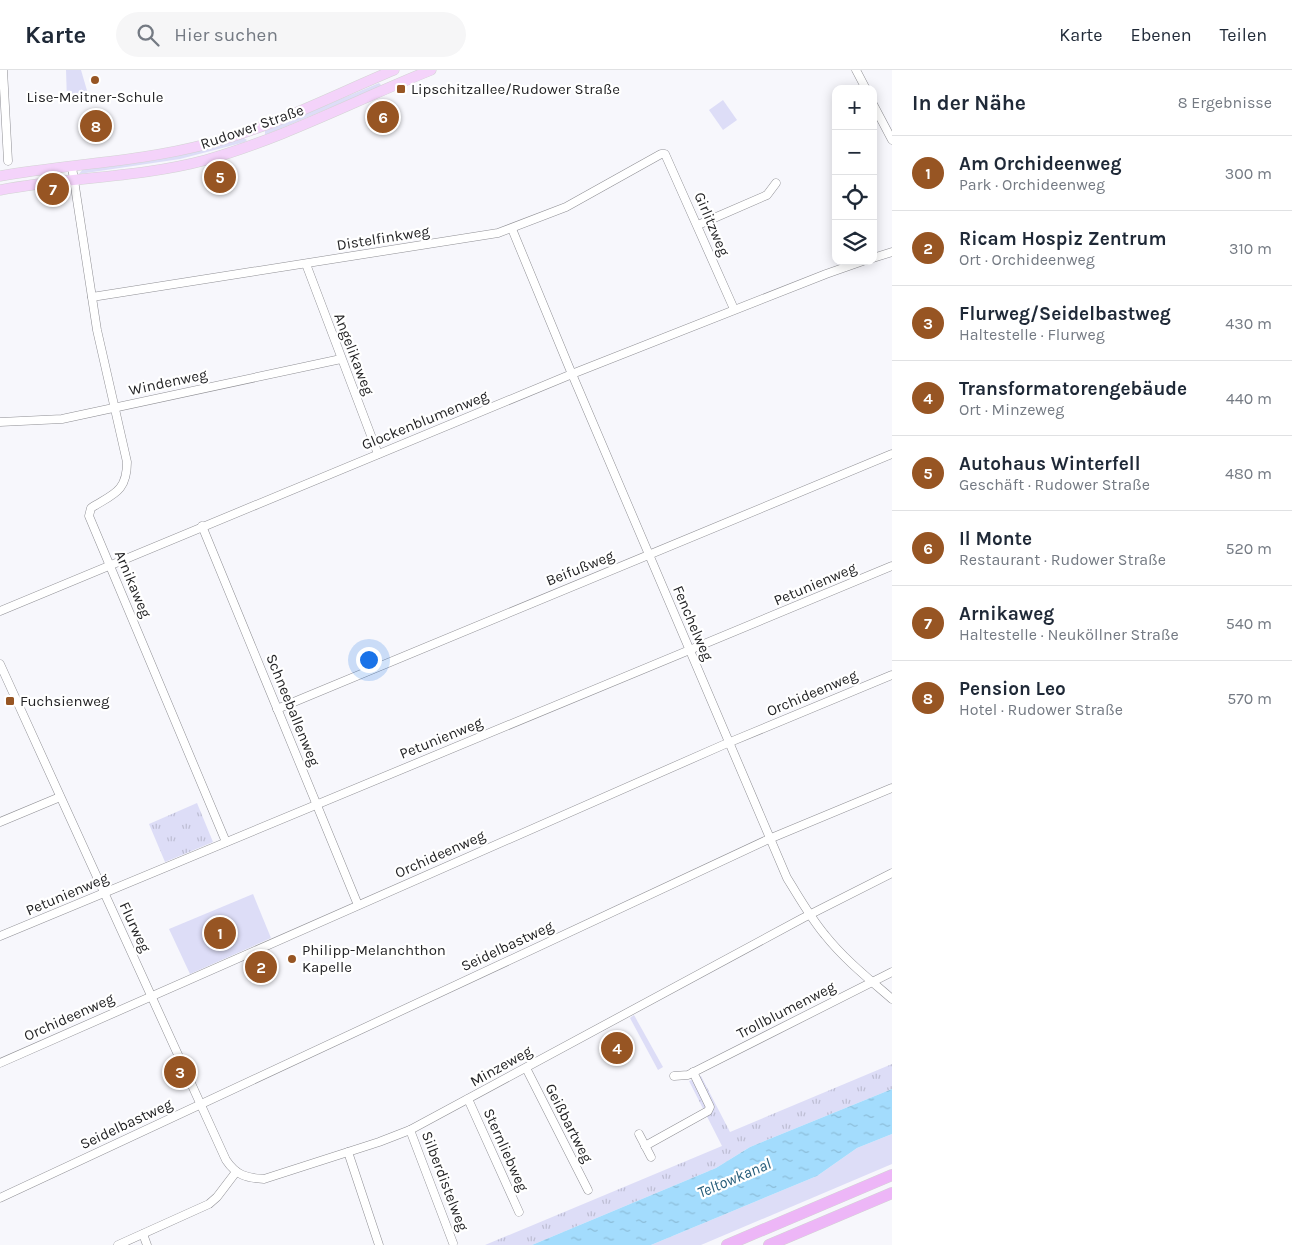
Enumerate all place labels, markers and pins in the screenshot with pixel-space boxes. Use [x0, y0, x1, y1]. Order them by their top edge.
marker: Lise-Meitner-Schule [89, 74, 101, 86]
place label: Lipschitzallee/Rudower Straße [411, 80, 620, 98]
marker: Lipschitzallee/Rudower Straße [395, 83, 407, 95]
place label: Lise-Meitner-Schule [26, 88, 164, 106]
pin: 6 [367, 98, 399, 136]
pin: 8 [80, 107, 112, 145]
pin: 5 [204, 158, 236, 196]
pin: 7 [37, 170, 69, 208]
place label: Fuchsienweg [20, 692, 110, 710]
marker: Fuchsienweg [4, 695, 16, 707]
pin: 1 [204, 914, 236, 952]
place label: Philipp-Melanchthon Kapelle [302, 941, 446, 976]
pin: 2 [245, 948, 277, 986]
marker: Philipp-Melanchthon Kapelle [286, 953, 298, 965]
pin: 4 [601, 1029, 633, 1067]
pin: 3 [164, 1053, 196, 1091]

